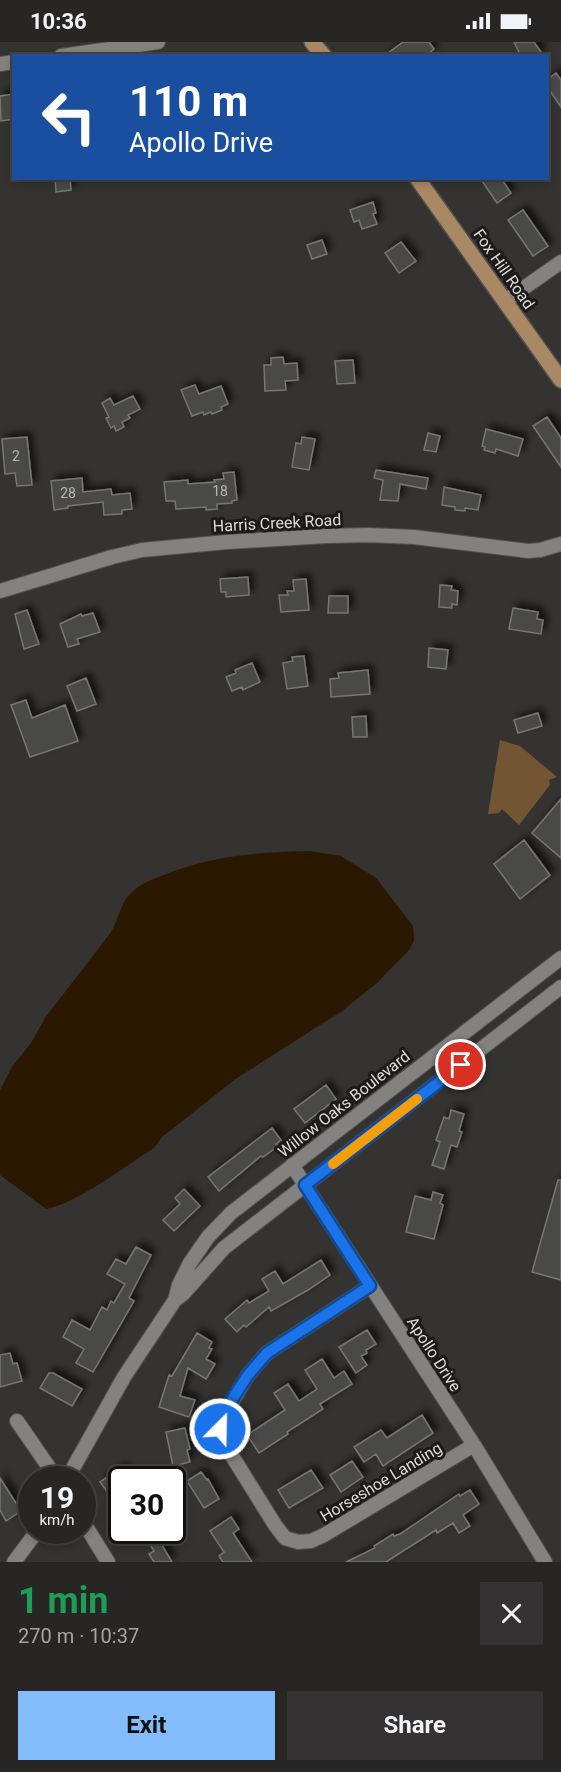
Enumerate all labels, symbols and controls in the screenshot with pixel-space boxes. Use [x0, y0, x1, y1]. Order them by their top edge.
text: 10:36 [30, 9, 87, 34]
text: 110 m [129, 77, 248, 126]
icon: left [30, 78, 108, 156]
text: Apollo Drive [129, 127, 273, 159]
street label: Fox Hill Road [469, 225, 539, 313]
house number: 2 [12, 448, 20, 464]
house number: 18 [212, 483, 228, 499]
house number: 28 [60, 485, 76, 501]
street label: Harris Creek Road [212, 510, 342, 536]
pin [435, 1039, 486, 1090]
street label: Willow Oaks Boulevard [274, 1047, 414, 1161]
icon: arrive [444, 1048, 477, 1081]
street label: Apollo Drive [403, 1313, 465, 1395]
position arrow [188, 1397, 252, 1461]
street label: Horseshoe Landing [317, 1438, 445, 1526]
speed limit sign: 30 [108, 1466, 186, 1544]
text: 19 [40, 1480, 74, 1515]
text: km/h [39, 1511, 75, 1529]
text: 1 min [18, 1580, 109, 1622]
button: close [480, 1582, 543, 1645]
text: 270 m · 10:37 [18, 1624, 139, 1648]
button: Exit [18, 1691, 275, 1760]
button: Share [287, 1691, 543, 1760]

